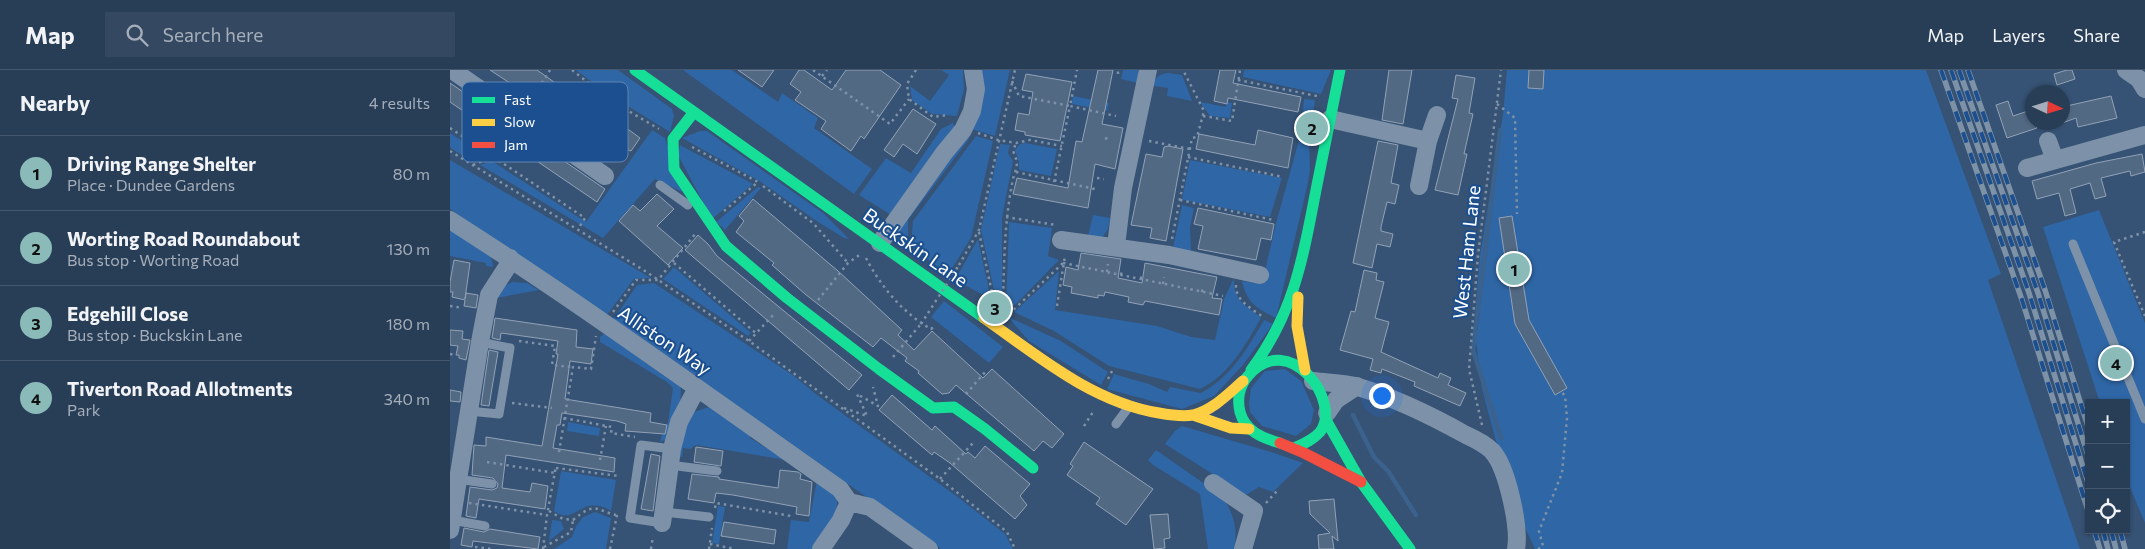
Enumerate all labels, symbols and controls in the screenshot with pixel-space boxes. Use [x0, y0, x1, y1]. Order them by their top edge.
search box [105, 12, 455, 57]
text: Map [25, 20, 75, 49]
icon: search [123, 21, 151, 49]
text: Search here [163, 23, 263, 46]
text: Map [1927, 24, 1964, 46]
text: Layers [1992, 24, 2045, 46]
text: Share [2073, 24, 2120, 46]
legend [462, 82, 628, 162]
north arrow [2025, 85, 2070, 130]
text: Nearby [20, 90, 90, 115]
text: Fast [504, 91, 531, 108]
text: 4 results [369, 93, 430, 112]
pin: 2 [1296, 109, 1328, 147]
text: Slow [504, 113, 535, 130]
text: Jam [504, 136, 528, 153]
text: Driving Range Shelter [67, 152, 256, 175]
text: 1 [32, 164, 40, 183]
text: 80 m [393, 164, 430, 183]
text: Place · Dundee Gardens [67, 175, 235, 194]
street label: West Ham Lane [1448, 184, 1484, 320]
street label: Buckskin Lane [859, 202, 973, 292]
text: Worting Road Roundabout [67, 227, 300, 250]
text: 2 [31, 239, 41, 258]
text: 130 m [387, 239, 430, 258]
text: Bus stop · Worting Road [67, 250, 239, 269]
pin: 1 [1498, 250, 1530, 288]
pin: 3 [979, 289, 1011, 327]
street label: Alliston Way [614, 300, 716, 380]
text: Edgehill Close [67, 302, 188, 325]
text: 3 [31, 314, 41, 333]
text: 180 m [386, 314, 430, 333]
text: Bus stop · Buckskin Lane [67, 325, 243, 344]
pin: 4 [2100, 344, 2132, 382]
text: Tiverton Road Allotments [67, 377, 293, 400]
your location [1369, 383, 1395, 409]
text: 4 [31, 389, 41, 408]
text: 340 m [384, 389, 430, 408]
map controls [2085, 399, 2130, 534]
button: + [2085, 399, 2130, 444]
text: Park [67, 400, 100, 419]
button: − [2085, 444, 2130, 489]
button: locate [2085, 489, 2130, 534]

